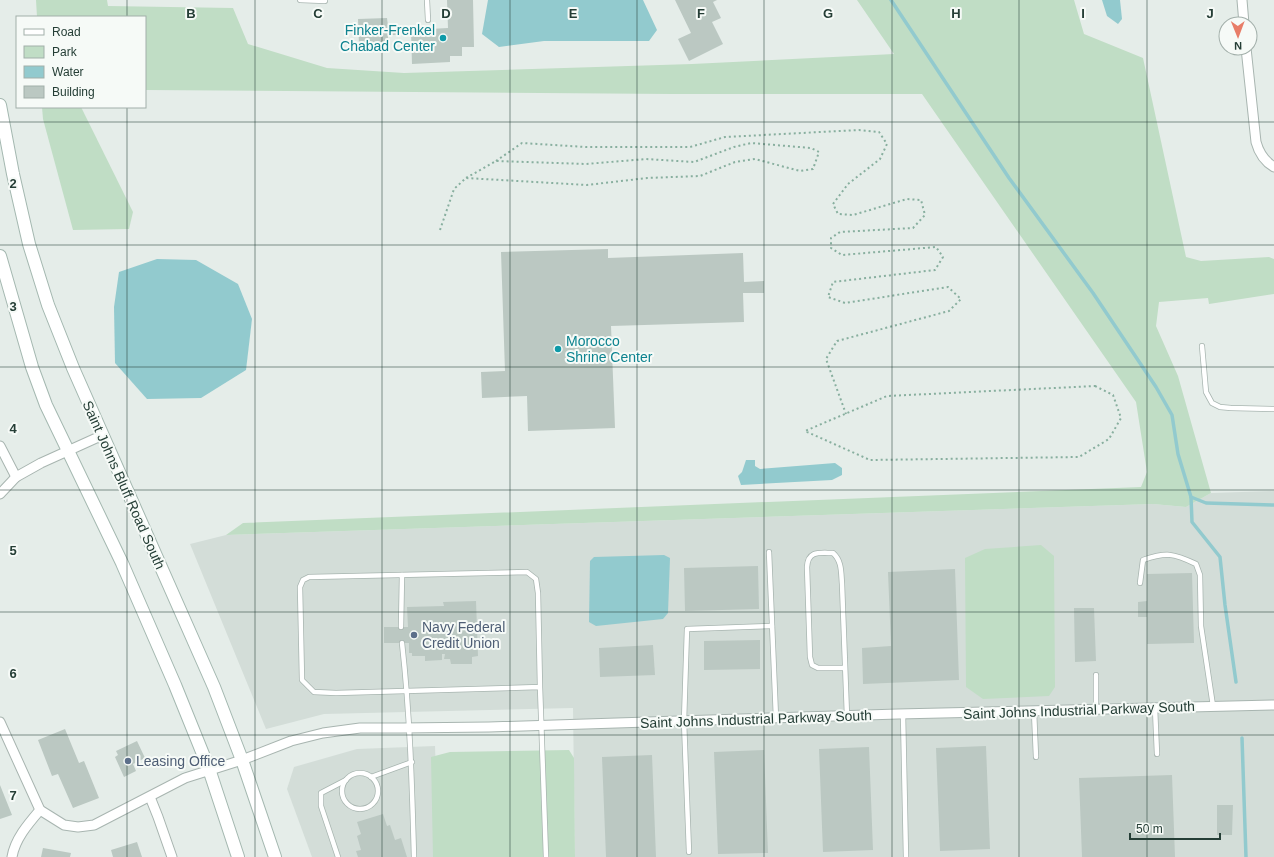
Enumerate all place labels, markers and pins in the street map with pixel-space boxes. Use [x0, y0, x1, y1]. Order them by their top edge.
place label: Finker-Frenkel Chabad Center [340, 22, 435, 54]
marker: Finker-Frenkel Chabad Center [438, 33, 448, 43]
place label: Morocco Shrine Center [566, 333, 653, 365]
marker: Morocco Shrine Center [553, 344, 563, 354]
place label: Navy Federal Credit Union [422, 619, 505, 651]
marker: Navy Federal Credit Union [409, 630, 419, 640]
place label: Leasing Office [136, 753, 225, 769]
marker: Leasing Office [123, 756, 133, 766]

